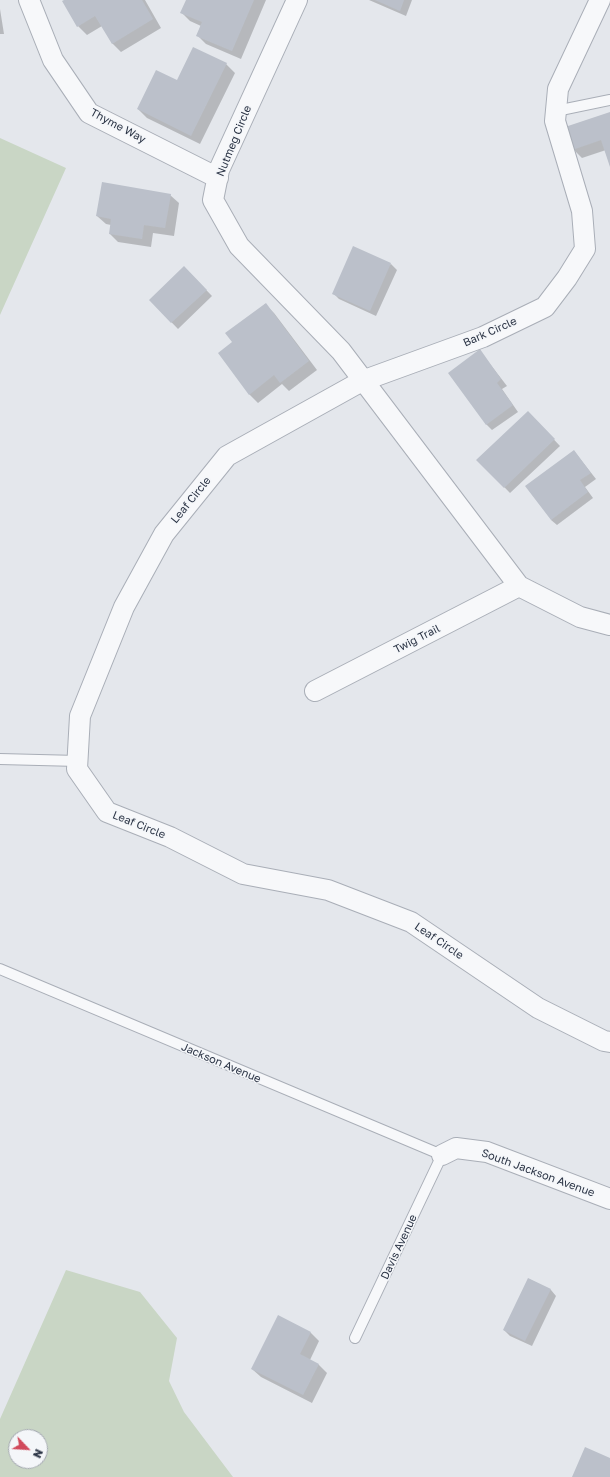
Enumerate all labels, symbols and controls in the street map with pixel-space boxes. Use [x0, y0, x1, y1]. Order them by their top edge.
street label: Nutmeg Circle [214, 104, 254, 178]
street label: Thyme Way [88, 106, 148, 146]
street label: Bark Circle [461, 314, 519, 350]
street label: Leaf Circle [168, 474, 214, 526]
street label: Twig Trail [392, 622, 442, 656]
street label: Leaf Circle [111, 808, 167, 842]
street label: Leaf Circle [412, 920, 466, 962]
street label: Jackson Avenue [179, 1040, 263, 1086]
street label: South Jackson Avenue [480, 1146, 596, 1200]
street label: Davis Avenue [378, 1212, 420, 1282]
north arrow [8, 1429, 48, 1469]
text: N [31, 1447, 46, 1460]

